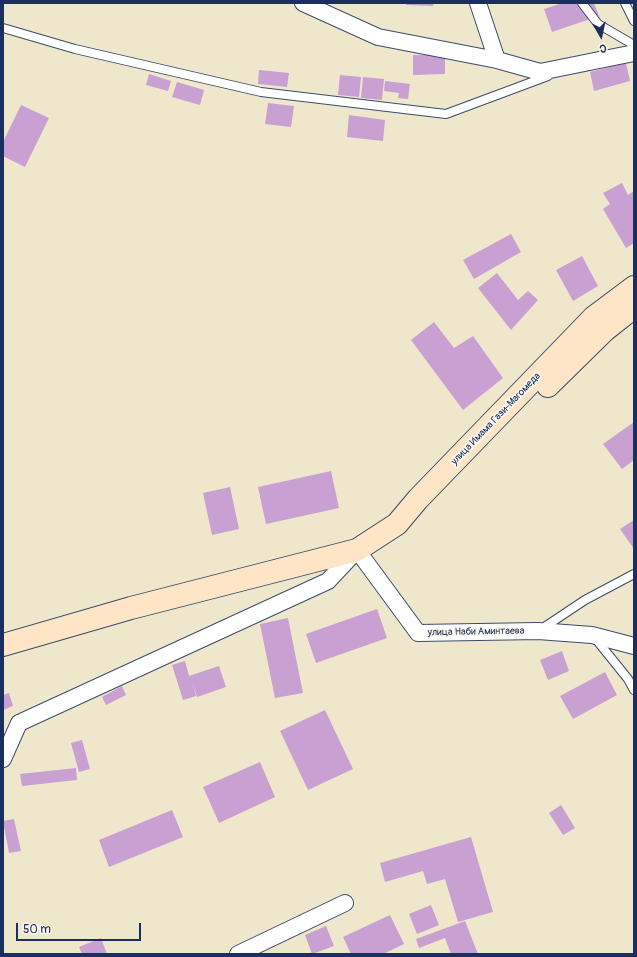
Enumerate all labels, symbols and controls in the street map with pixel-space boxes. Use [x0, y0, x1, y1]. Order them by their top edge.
north arrow [581, 16, 621, 56]
text: С [599, 41, 607, 55]
street label: улица Имама Гази-Магомеда [449, 370, 543, 468]
street label: улица Наби Аминтаева [428, 625, 524, 639]
scale bar [18, 915, 143, 941]
text: 50 m [23, 922, 51, 937]

